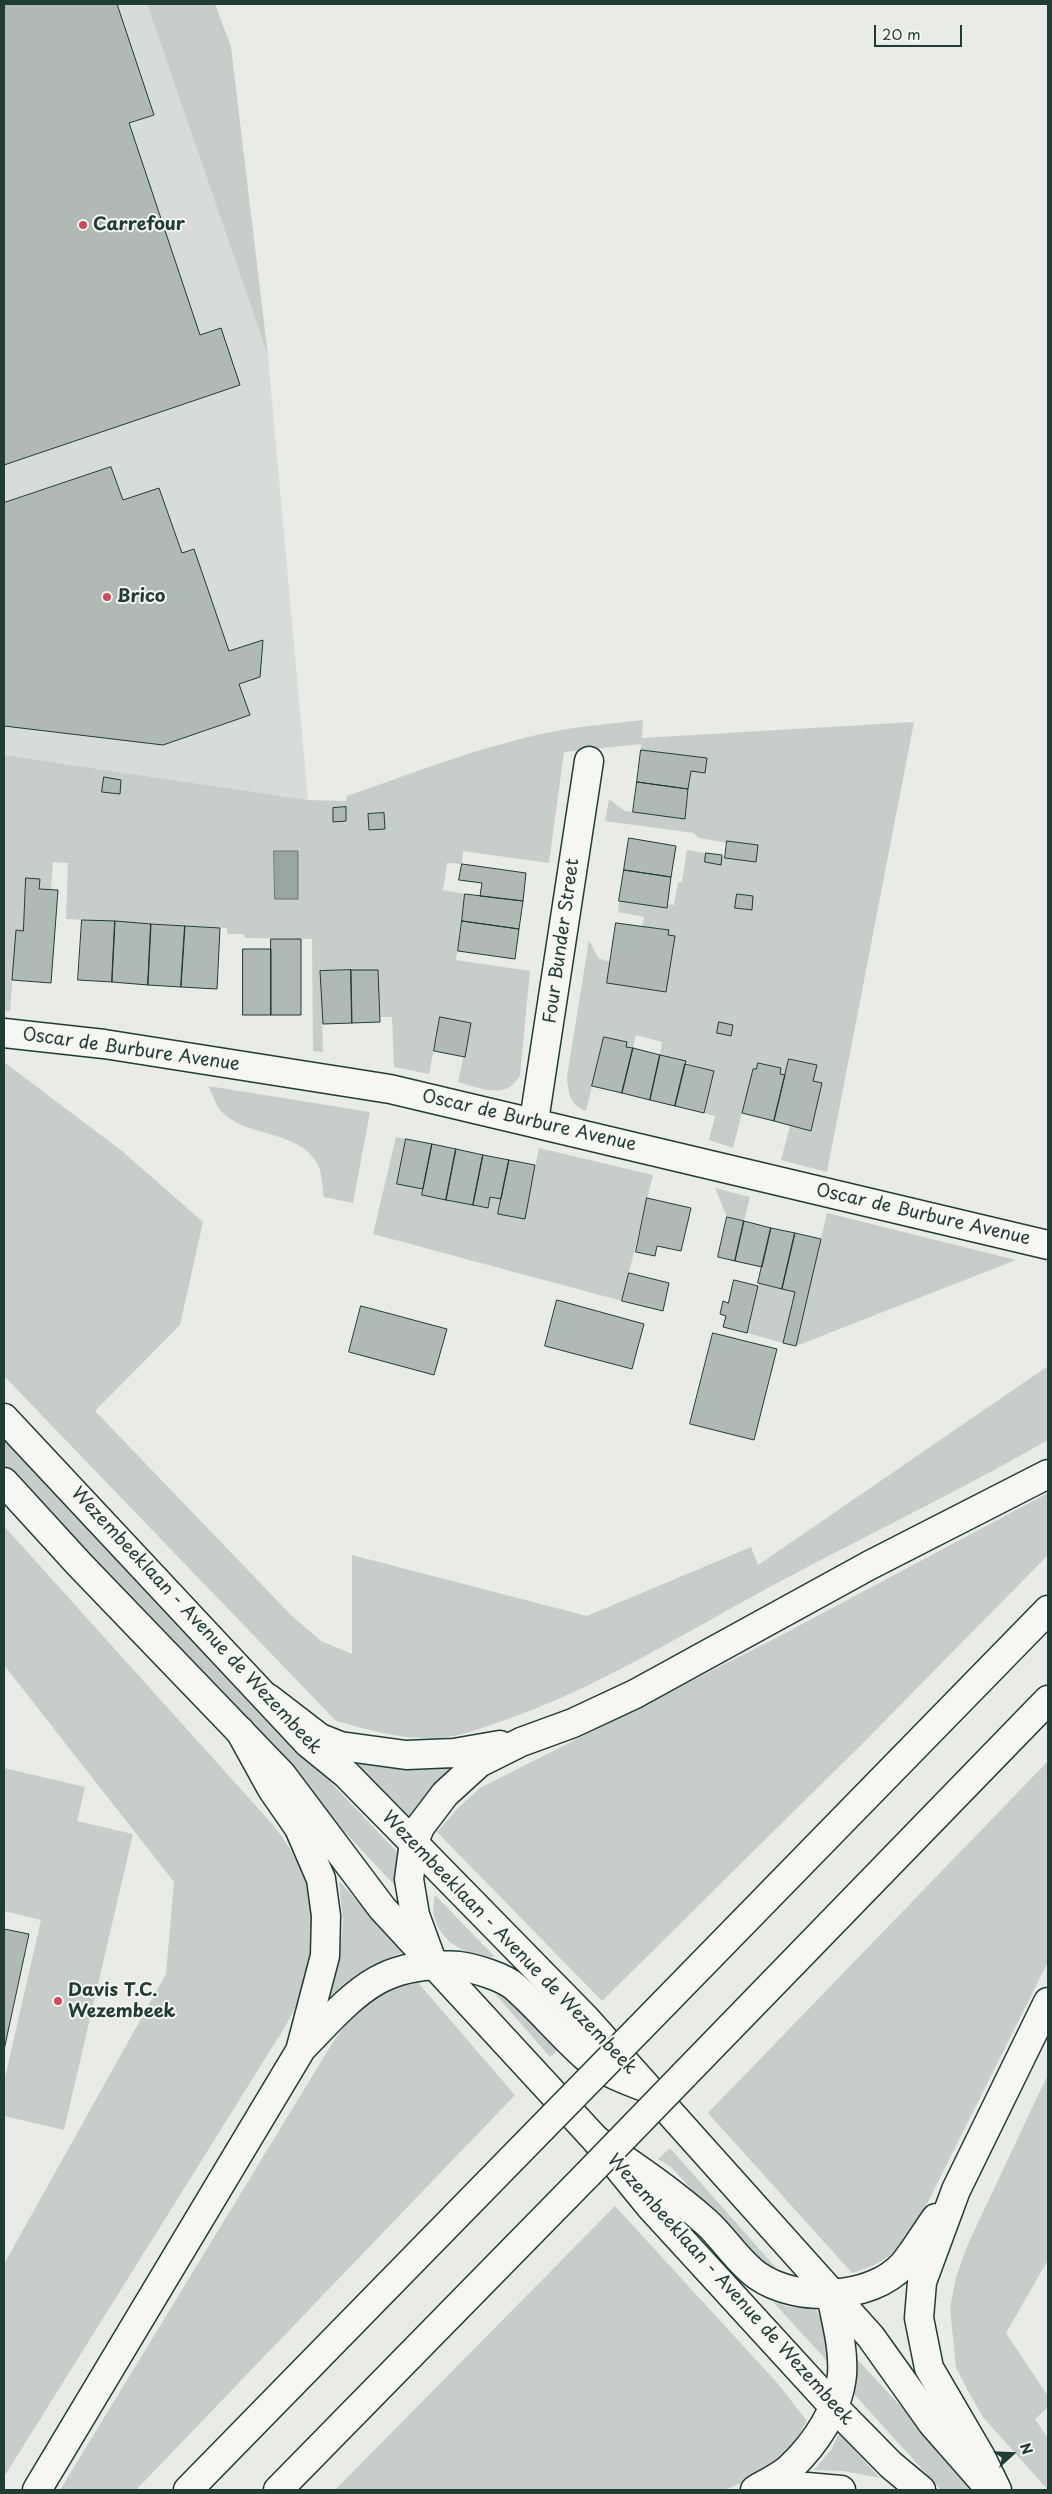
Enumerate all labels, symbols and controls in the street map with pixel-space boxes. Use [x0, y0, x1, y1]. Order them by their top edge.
scale bar [877, 15, 964, 47]
text: 20 m [882, 22, 921, 45]
place label: Carrefour [93, 214, 185, 236]
marker: Carrefour [77, 219, 89, 231]
place label: Brico [117, 586, 165, 608]
marker: Brico [101, 591, 113, 603]
street label: Four Bunder Street [540, 857, 584, 1025]
street label: Oscar de Burbure Avenue [21, 1024, 241, 1076]
street label: Oscar de Burbure Avenue [420, 1086, 638, 1156]
street label: Oscar de Burbure Avenue [814, 1180, 1032, 1250]
street label: Wezembeeklaan - Avenue de Wezembeek [66, 1483, 326, 1759]
street label: Wezembeeklaan - Avenue de Wezembeek [377, 1807, 641, 2079]
place label: Davis T.C. Wezembeek [68, 1980, 176, 2022]
marker: Davis T.C. Wezembeek [52, 1995, 64, 2007]
street label: Wezembeeklaan - Avenue de Wezembeek [602, 2150, 858, 2430]
north arrow [987, 2429, 1037, 2479]
text: N [1015, 2440, 1038, 2458]

